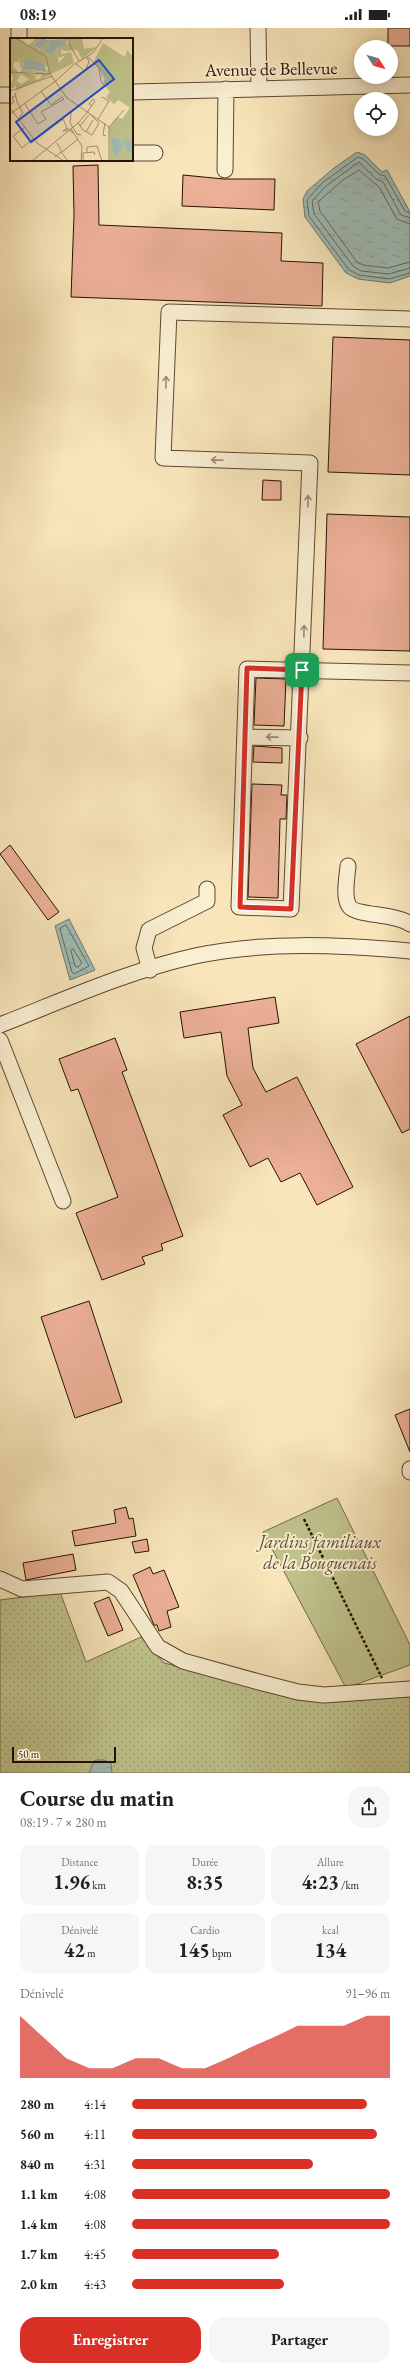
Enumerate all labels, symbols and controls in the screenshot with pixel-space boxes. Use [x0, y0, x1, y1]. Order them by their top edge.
text: 08:19 [20, 5, 56, 24]
inset map [10, 38, 133, 161]
north arrow [354, 40, 398, 84]
map controls [354, 40, 398, 136]
street label: Avenue de Bellevue [203, 56, 337, 81]
button: locate [354, 92, 398, 136]
one-way arrow [162, 376, 170, 389]
one-way arrow [211, 456, 224, 464]
one-way arrow [305, 495, 312, 508]
one-way arrow [300, 625, 307, 638]
pin [285, 653, 319, 687]
icon: arrive [291, 659, 313, 681]
one-way arrow [266, 733, 279, 741]
park label: Jardins familiaux de la Bouguenais [255, 1530, 382, 1575]
scale bar [12, 1745, 116, 1764]
text: 50 m [18, 1747, 39, 1761]
text: Course du matin [20, 1784, 174, 1813]
button: share [348, 1786, 390, 1828]
text: 08:19 · 7 × 280 m [20, 1814, 107, 1831]
text: Distance [61, 1855, 98, 1869]
text: Durée [192, 1855, 218, 1869]
text: Allure [317, 1855, 344, 1869]
text: 1.96 [53, 1869, 90, 1895]
text: 8:35 [186, 1869, 224, 1895]
text: 4:23 [301, 1869, 339, 1895]
text: km [90, 1878, 106, 1892]
text: /km [339, 1878, 359, 1892]
text: Dénivelé [61, 1923, 98, 1937]
text: Cardio [190, 1923, 220, 1937]
text: kcal [322, 1923, 339, 1937]
text: 42 [64, 1937, 85, 1963]
text: 145 [178, 1937, 210, 1963]
text: 134 [314, 1937, 346, 1963]
text: m [85, 1946, 96, 1960]
text: bpm [210, 1946, 232, 1960]
text: Dénivelé [20, 1985, 64, 2002]
text: 91–96 m [345, 1985, 390, 2002]
text: 280 m [20, 2096, 54, 2113]
text: 4:14 [84, 2096, 106, 2113]
text: 560 m [20, 2126, 54, 2143]
text: 4:11 [84, 2126, 106, 2143]
text: 840 m [20, 2156, 54, 2173]
text: 4:31 [84, 2156, 106, 2173]
text: 1.1 km [20, 2186, 58, 2203]
text: 4:08 [84, 2186, 106, 2203]
text: 1.4 km [20, 2216, 58, 2233]
text: 4:08 [84, 2216, 106, 2233]
text: 1.7 km [20, 2246, 58, 2263]
text: 4:45 [84, 2246, 106, 2263]
text: 2.0 km [20, 2276, 58, 2293]
text: 4:43 [84, 2276, 106, 2293]
button: Enregistrer [20, 2317, 201, 2363]
button: Partager [209, 2317, 390, 2363]

